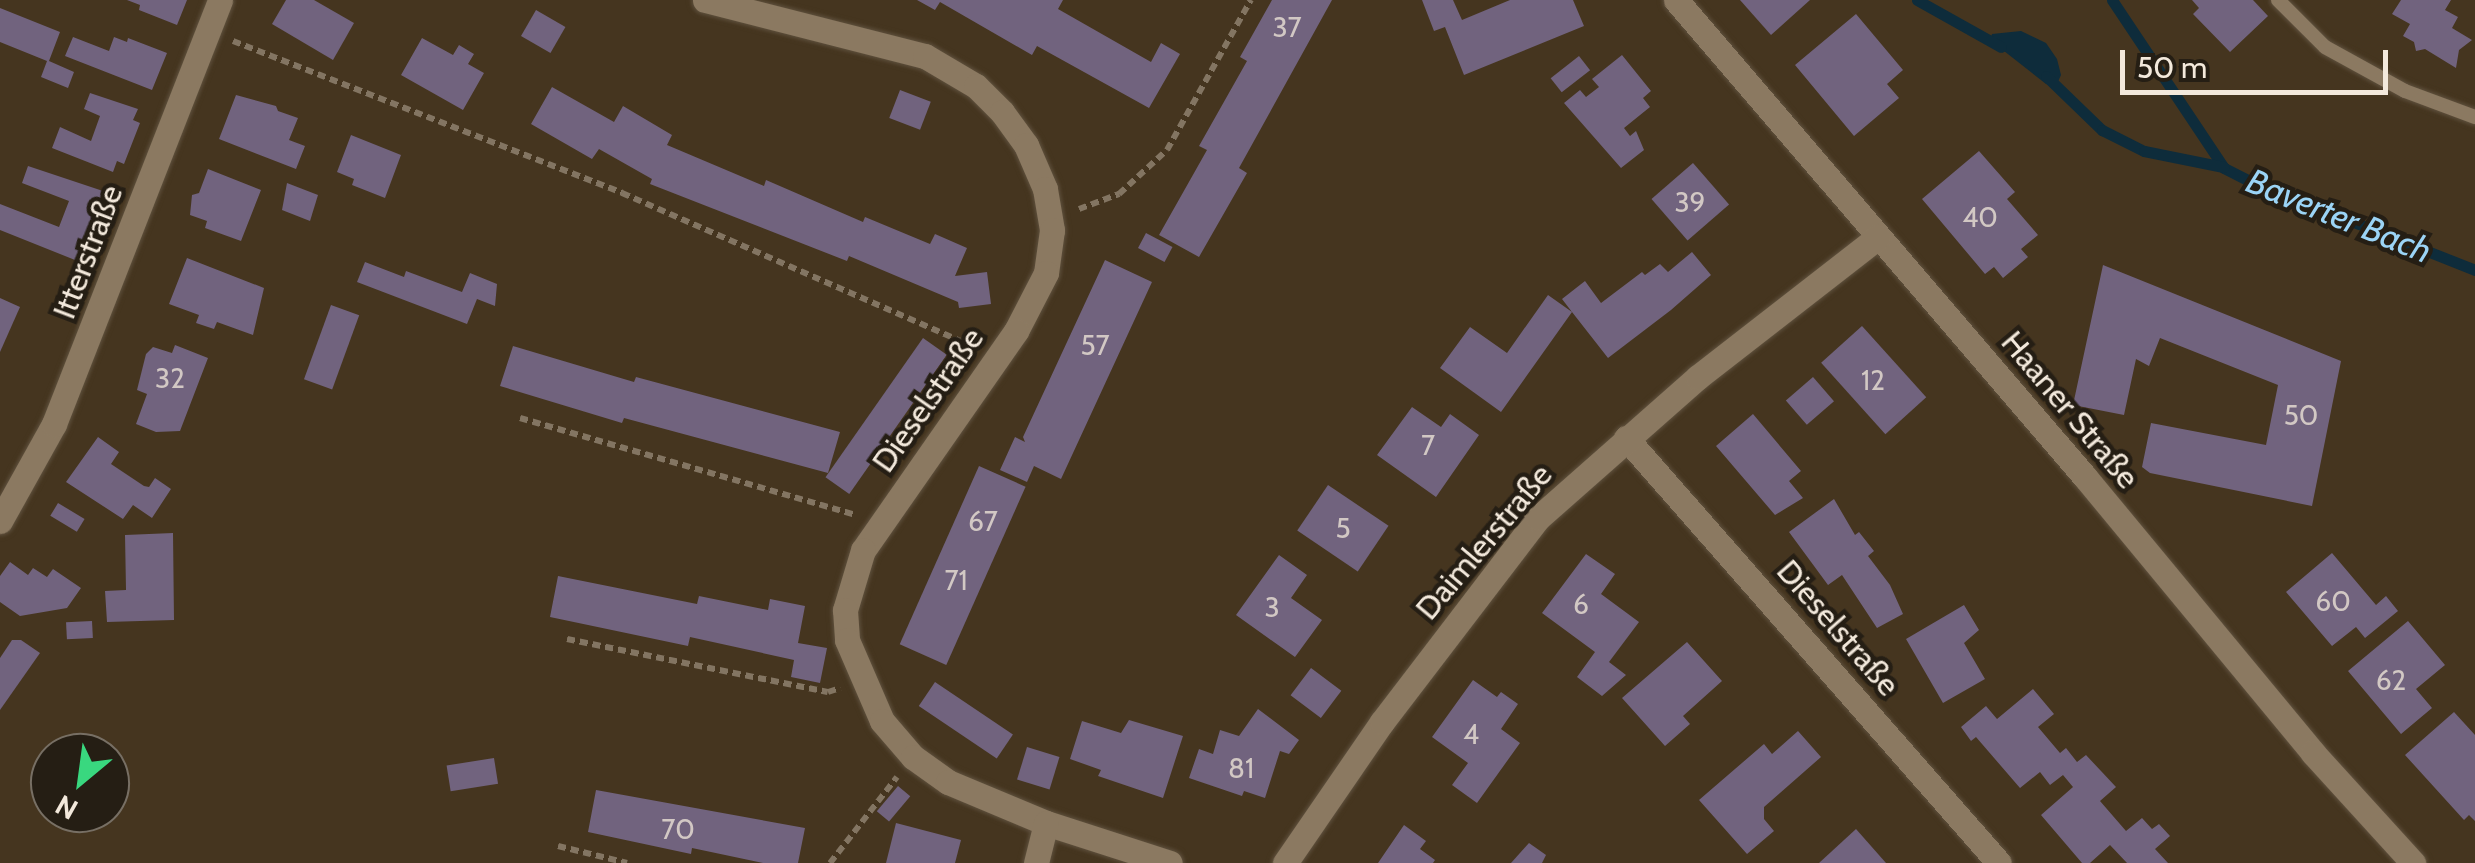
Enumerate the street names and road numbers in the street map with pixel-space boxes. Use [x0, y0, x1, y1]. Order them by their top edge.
street label: Itterstraße [45, 180, 131, 324]
street label: Dieselstraße [864, 320, 992, 480]
street label: Haaner Straße [1993, 324, 2147, 496]
street label: Daimlerstraße [1408, 456, 1560, 628]
street label: Dieselstraße [1769, 552, 1907, 704]

